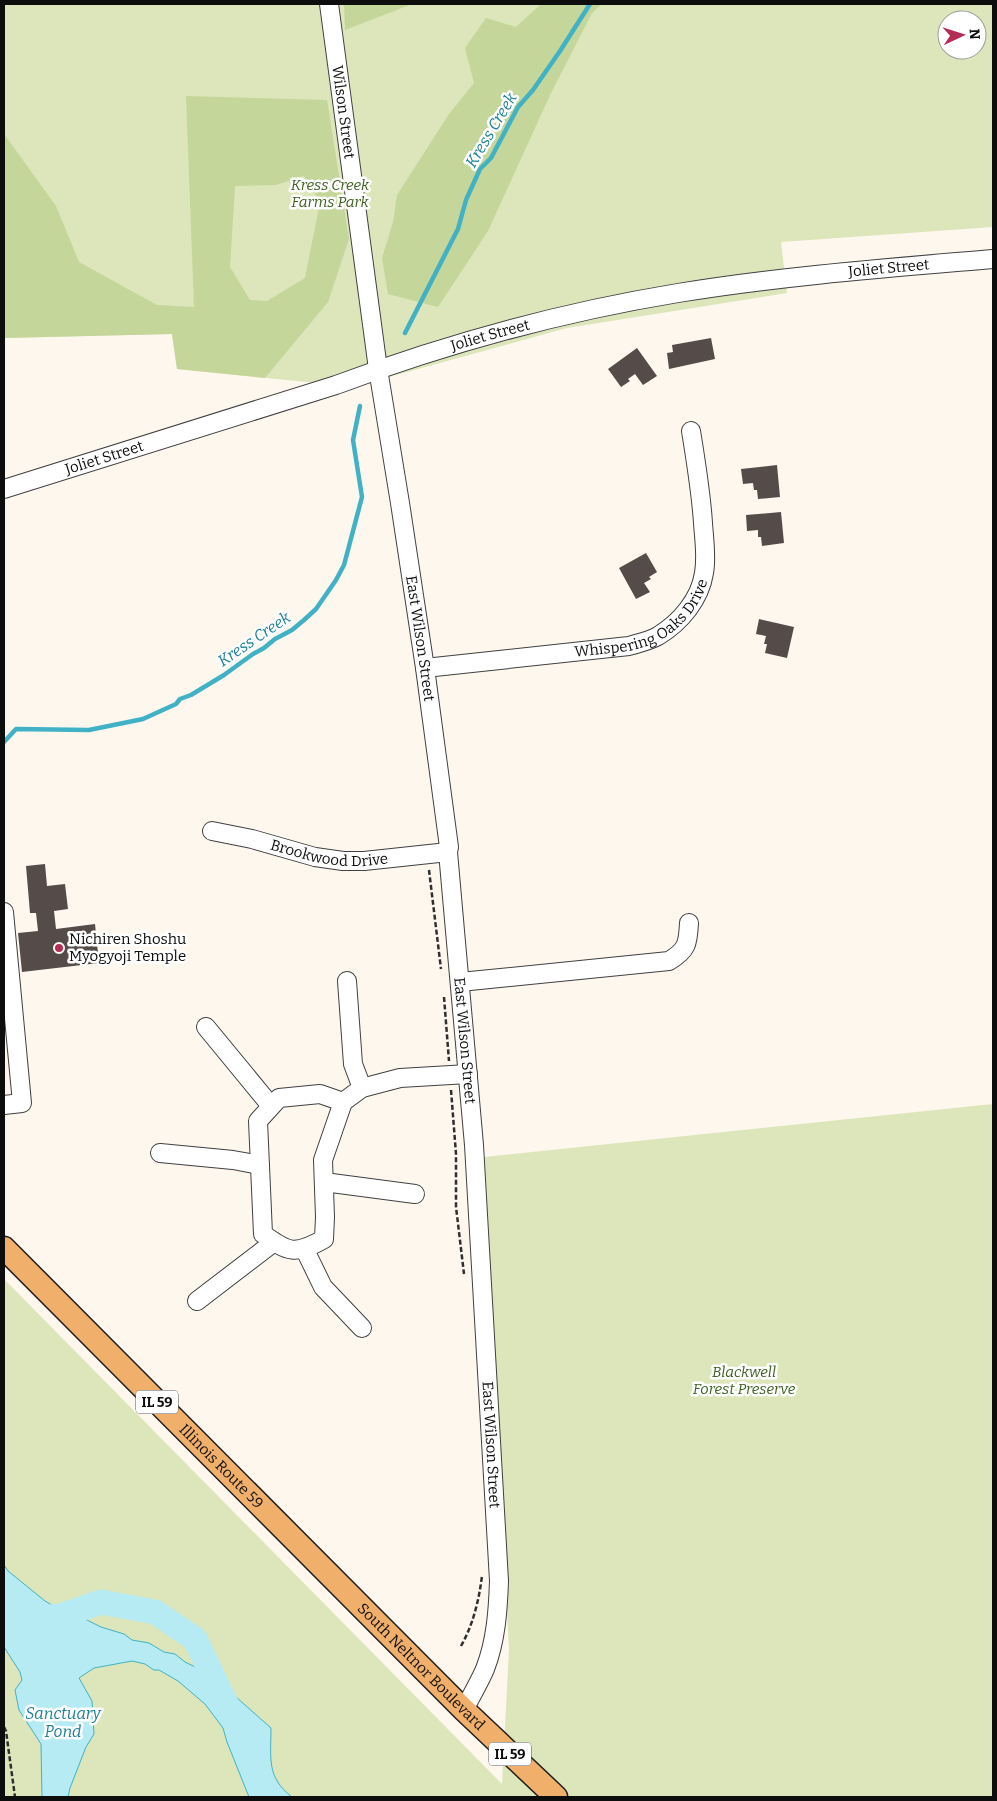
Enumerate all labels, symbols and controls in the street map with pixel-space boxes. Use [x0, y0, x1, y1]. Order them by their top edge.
north arrow [937, 10, 987, 60]
text: N [966, 28, 983, 40]
street label: Wilson Street [328, 64, 359, 160]
water label: Kress Creek [461, 89, 521, 171]
park label: Kress Creek Farms Park [291, 176, 370, 211]
street label: Joliet Street [847, 255, 931, 281]
street label: Joliet Street [447, 315, 532, 355]
street label: Joliet Street [62, 437, 146, 479]
street label: East Wilson Street [402, 574, 438, 703]
street label: Whispering Oaks Drive [573, 577, 711, 661]
water label: Kress Creek [214, 608, 294, 670]
street label: Brookwood Drive [268, 836, 389, 870]
place label: Nichiren Shoshu Myogyoji Temple [69, 930, 186, 965]
marker: Nichiren Shoshu Myogyoji Temple [53, 942, 65, 954]
street label: East Wilson Street [450, 976, 479, 1105]
park label: Blackwell Forest Preserve [693, 1363, 796, 1398]
street label: East Wilson Street [479, 1381, 504, 1509]
road number: IL 59 [136, 1390, 178, 1414]
street label: Illinois Route 59 [175, 1420, 267, 1512]
street label: South Neltnor Boulevard [354, 1599, 489, 1734]
water label: Sanctuary Pond [25, 1704, 102, 1741]
road number: IL 59 [489, 1742, 531, 1766]

